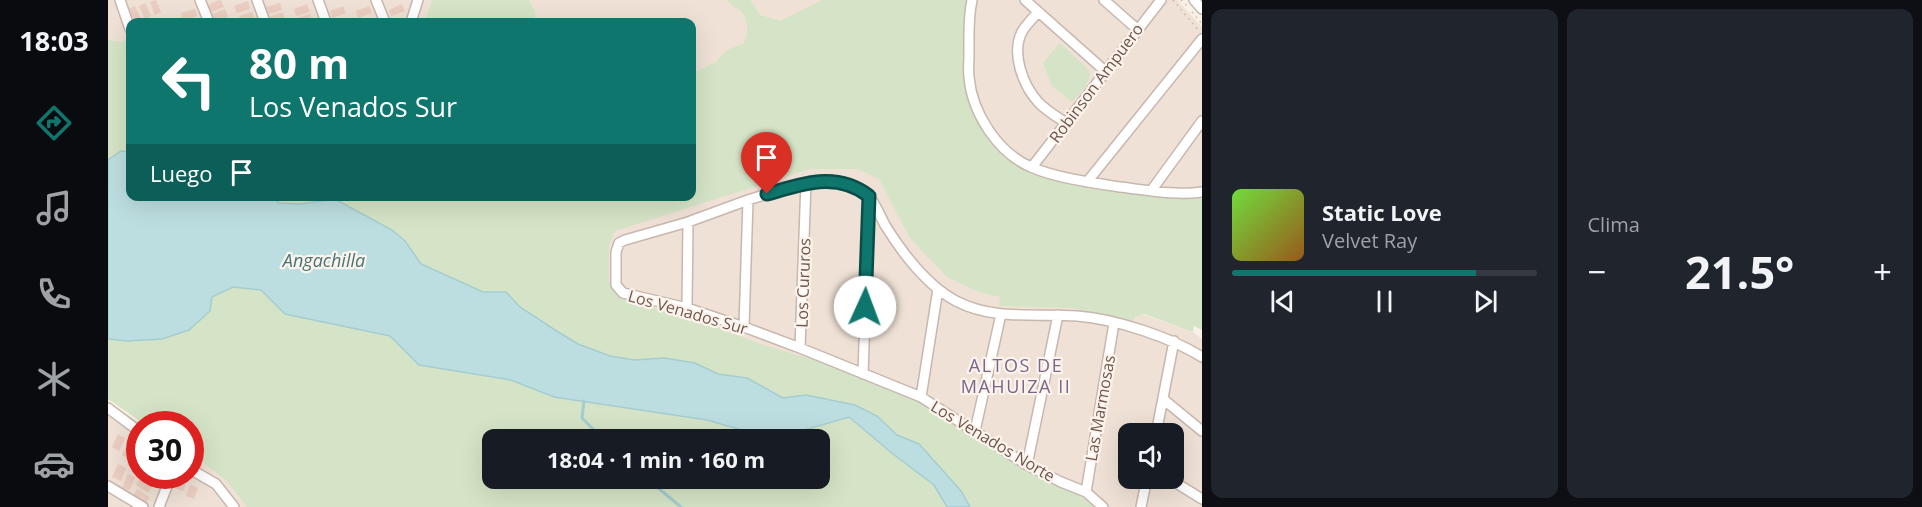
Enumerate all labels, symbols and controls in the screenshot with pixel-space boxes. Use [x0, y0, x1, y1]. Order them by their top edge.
street label: Robinson Ampuero [1044, 19, 1148, 147]
text: 18:03 [19, 22, 89, 59]
text: 80 m [249, 34, 349, 91]
icon: left [150, 42, 228, 120]
text: Los Venados Sur [249, 88, 457, 125]
icon: directions [33, 102, 75, 144]
pin [741, 132, 792, 194]
icon: arrive [750, 141, 783, 174]
icon: arrive [225, 156, 258, 189]
text: Luego [150, 158, 213, 188]
icon: music [33, 187, 75, 229]
text: Static Love [1322, 197, 1442, 227]
text: Clima [1588, 211, 1640, 238]
text: Velvet Ray [1322, 227, 1417, 254]
street label: Los Cururos [790, 238, 816, 328]
text: 21.5° [1685, 241, 1794, 302]
water label: Angachilla [281, 248, 365, 272]
text: − [1588, 249, 1606, 294]
text: + [1873, 249, 1892, 294]
icon: phone [33, 273, 75, 315]
position arrow [833, 275, 897, 339]
street label: Los Venados Sur [626, 284, 751, 340]
icon: previous [1266, 285, 1299, 318]
icon: pause [1368, 285, 1401, 318]
icon: next [1469, 285, 1502, 318]
district label: ALTOS DE MAHUIZA II [961, 353, 1071, 398]
street label: Las Marmosas [1080, 353, 1120, 463]
icon: climate [33, 358, 75, 400]
street label: Los Venados Norte [927, 395, 1059, 487]
speed limit sign: 30 [126, 411, 204, 489]
map controls [1118, 423, 1184, 489]
button: sound [1118, 423, 1184, 489]
icon: car [33, 443, 75, 485]
text: 18:04 · 1 min · 160 m [547, 444, 765, 474]

